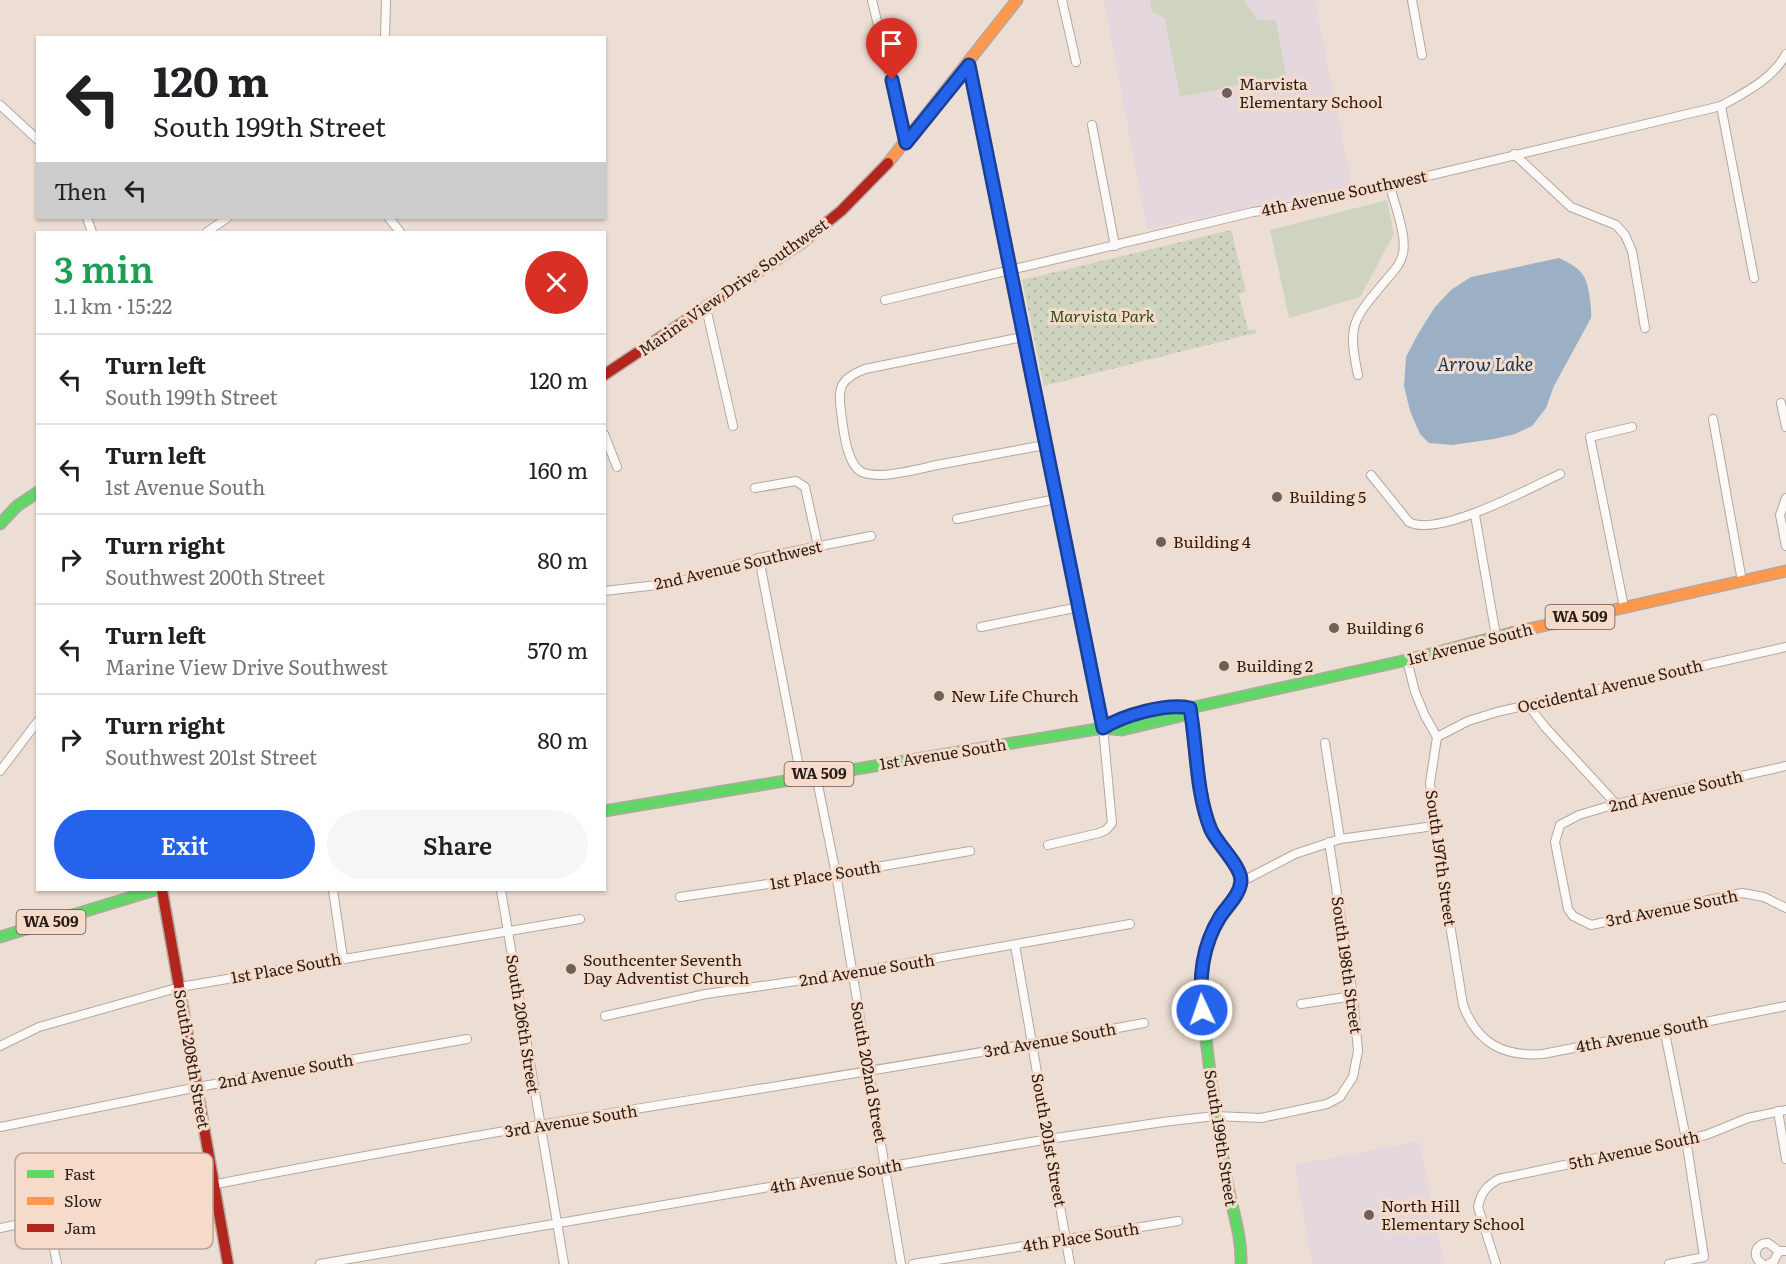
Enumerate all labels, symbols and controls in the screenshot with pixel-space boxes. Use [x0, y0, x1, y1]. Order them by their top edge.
pin [866, 18, 917, 80]
icon: arrive [875, 27, 908, 60]
text: 120 m [153, 48, 269, 110]
icon: left [54, 60, 132, 138]
place label: Marvista Elementary School [1239, 71, 1383, 113]
marker: Marvista Elementary School [1220, 86, 1234, 100]
text: South 199th Street [153, 105, 386, 145]
street label: 4th Avenue Southwest [1259, 163, 1429, 221]
text: Then [54, 174, 107, 207]
icon: left [119, 174, 152, 207]
street label: Marine View Drive Southwest [633, 211, 833, 361]
text: 3 min [54, 241, 154, 294]
button: close [525, 251, 588, 314]
text: 1.1 km · 15:22 [54, 290, 172, 320]
park label: Marvista Park [1049, 303, 1155, 327]
text: Turn left [105, 348, 206, 381]
water label: Arrow Lake [1437, 350, 1533, 377]
icon: left [54, 363, 87, 396]
text: 120 m [529, 363, 588, 396]
text: South 199th Street [105, 381, 278, 411]
text: Turn left [105, 438, 206, 471]
icon: left [54, 453, 87, 486]
text: 160 m [529, 453, 588, 486]
text: 1st Avenue South [105, 471, 265, 501]
place label: Building 5 [1289, 484, 1366, 508]
marker: Building 5 [1270, 490, 1284, 504]
text: Turn right [105, 528, 225, 561]
place label: Building 4 [1173, 529, 1251, 553]
street label: 2nd Avenue Southwest [652, 533, 824, 595]
marker: Building 4 [1154, 535, 1168, 549]
icon: right [54, 543, 87, 576]
text: 80 m [537, 543, 588, 576]
text: Southwest 200th Street [105, 561, 325, 591]
road number: WA 509 [1546, 605, 1614, 629]
place label: Building 6 [1346, 615, 1424, 639]
street label: 1st Avenue South [1405, 616, 1535, 670]
text: Turn left [105, 618, 206, 651]
marker: Building 6 [1327, 621, 1341, 635]
icon: left [54, 633, 87, 666]
text: 570 m [527, 633, 588, 666]
text: Marine View Drive Southwest [105, 651, 388, 681]
street label: Occidental Avenue South [1515, 652, 1705, 718]
place label: Building 2 [1236, 653, 1313, 677]
marker: Building 2 [1217, 659, 1231, 673]
place label: New Life Church [951, 683, 1079, 707]
marker: New Life Church [932, 689, 946, 703]
text: Turn right [105, 708, 225, 741]
icon: right [54, 723, 87, 756]
text: 80 m [537, 723, 588, 756]
street label: 1st Avenue South [878, 731, 1008, 775]
text: Southwest 201st Street [105, 741, 317, 771]
road number: WA 509 [784, 762, 854, 786]
street label: 2nd Avenue South [1607, 763, 1745, 817]
street label: South 197th Street [1421, 788, 1464, 928]
button: Exit [54, 810, 315, 879]
button: Share [327, 810, 588, 879]
street label: 1st Place South [768, 853, 882, 895]
street label: 3rd Avenue South [1604, 882, 1740, 932]
street label: South 198th Street [1326, 895, 1370, 1036]
road number: WA 509 [16, 910, 86, 934]
street label: 1st Place South [229, 945, 343, 989]
street label: 2nd Avenue South [798, 946, 937, 992]
place label: Southcenter Seventh Day Adventist Church [583, 947, 750, 989]
street label: South 206th Street [501, 952, 547, 1096]
marker: Southcenter Seventh Day Adventist Church [564, 962, 578, 976]
position arrow [1170, 978, 1234, 1042]
street label: South 208th Street [169, 987, 217, 1131]
street label: South 202nd Street [846, 999, 894, 1145]
street label: 4th Avenue South [1574, 1008, 1710, 1058]
street label: 3rd Avenue South [982, 1015, 1118, 1062]
street label: 2nd Avenue South [216, 1046, 356, 1094]
street label: South 199th Street [1199, 1068, 1245, 1208]
street label: South 201st Street [1026, 1071, 1074, 1209]
street label: 3rd Avenue South [503, 1098, 639, 1142]
street label: 5th Avenue South [1566, 1123, 1702, 1175]
street label: 4th Avenue South [768, 1151, 904, 1198]
legend [15, 1153, 213, 1249]
text: Fast [64, 1161, 96, 1185]
text: Slow [64, 1188, 102, 1212]
place label: North Hill Elementary School [1381, 1193, 1525, 1235]
marker: North Hill Elementary School [1362, 1208, 1376, 1222]
text: Jam [64, 1215, 97, 1239]
street label: 4th Place South [1021, 1215, 1141, 1257]

